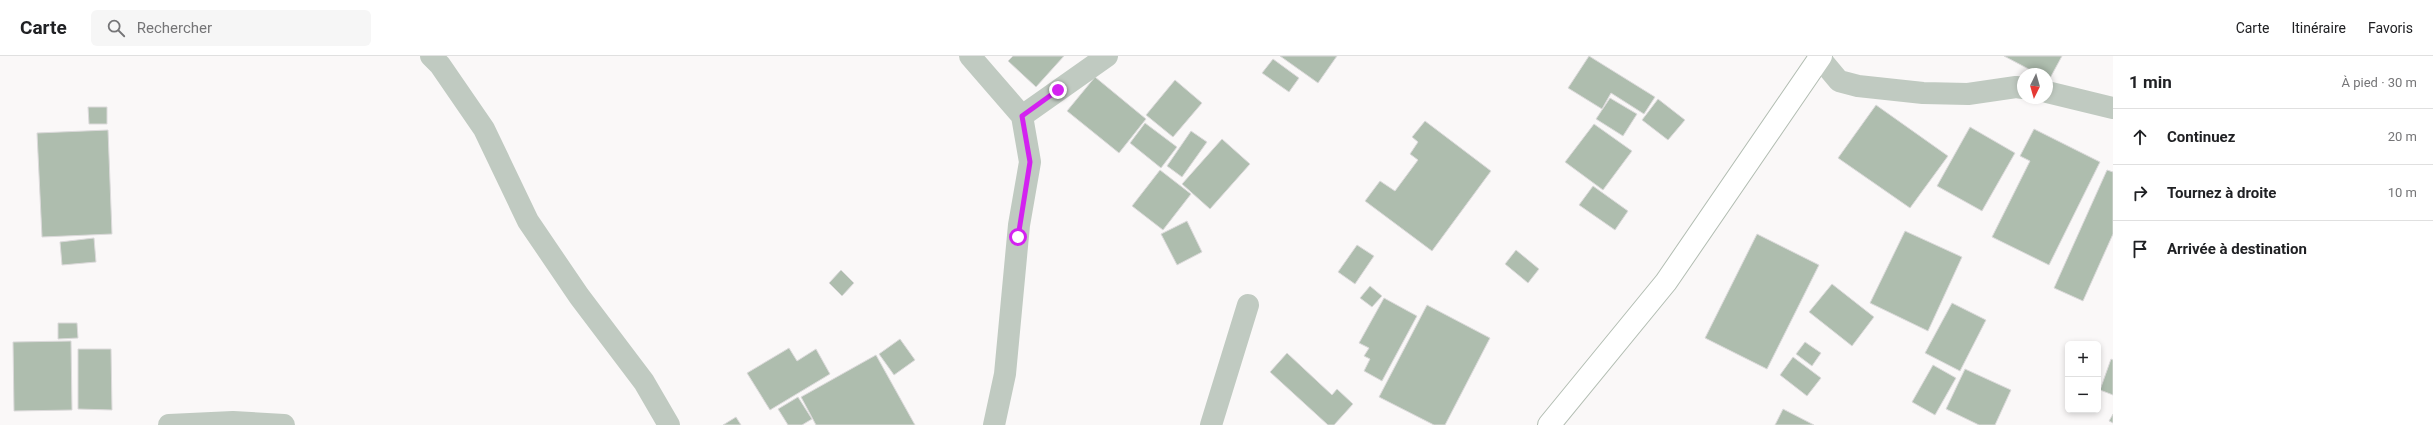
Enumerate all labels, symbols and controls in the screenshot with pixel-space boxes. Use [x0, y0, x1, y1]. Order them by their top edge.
search box [91, 10, 371, 46]
text: Carte [20, 16, 67, 39]
icon: search [105, 17, 127, 39]
text: Rechercher [137, 19, 212, 37]
text: Carte [2236, 20, 2269, 36]
text: Itinéraire [2291, 20, 2346, 36]
text: Favoris [2368, 20, 2413, 36]
north arrow [2017, 68, 2053, 104]
text: 1 min [2129, 72, 2172, 92]
text: À pied · 30 m [2342, 75, 2417, 90]
route end [1049, 81, 1067, 99]
icon: ahead [2129, 126, 2151, 148]
text: Continuez [2167, 128, 2235, 146]
text: 20 m [2388, 129, 2417, 144]
icon: right [2129, 182, 2151, 204]
text: Tournez à droite [2167, 184, 2276, 202]
text: 10 m [2388, 185, 2417, 200]
route start [1009, 228, 1027, 246]
icon: arrive [2129, 238, 2151, 260]
text: Arrivée à destination [2167, 240, 2307, 258]
map controls [2065, 341, 2101, 413]
button: + [2065, 341, 2101, 377]
button: − [2065, 377, 2101, 413]

